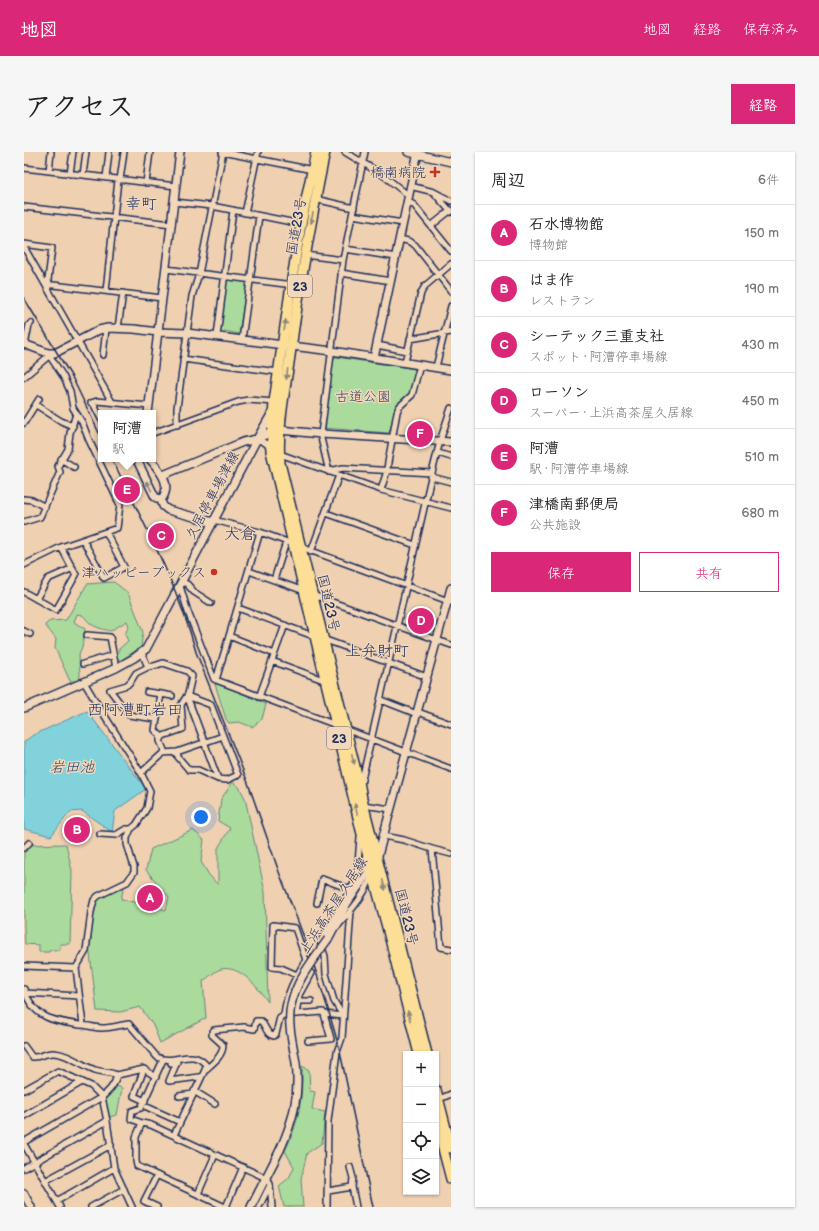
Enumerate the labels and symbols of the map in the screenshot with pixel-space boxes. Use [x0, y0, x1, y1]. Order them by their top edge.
place label: 橋南病院 [370, 164, 426, 181]
marker: 橋南病院 [429, 166, 441, 178]
district label: 幸町 [125, 195, 157, 214]
street label: 国道23号 [283, 196, 310, 256]
one-way arrow [308, 211, 314, 224]
road number: 23 [288, 275, 312, 297]
one-way arrow [282, 319, 288, 331]
one-way arrow [284, 368, 291, 380]
park label: 古道公園 [335, 388, 391, 405]
pin: F [407, 419, 433, 449]
street label: 久居停車場津線 [182, 448, 243, 542]
pin: E [114, 475, 140, 505]
one-way arrow [146, 480, 152, 492]
pin: C [148, 521, 174, 551]
district label: 大倉 [224, 525, 256, 544]
place label: 津ハッピーブックス [82, 564, 206, 581]
marker: 津ハッピーブックス [209, 567, 219, 577]
street label: 国道23号 [314, 573, 343, 634]
pin: D [408, 606, 434, 636]
district label: 上弁財町 [345, 642, 409, 661]
district label: 西阿漕町岩田 [87, 701, 183, 720]
road number: 23 [327, 727, 351, 749]
one-way arrow [350, 753, 356, 765]
water label: 岩田池 [49, 758, 95, 777]
one-way arrow [353, 803, 359, 815]
your location [191, 807, 211, 827]
pin: B [64, 815, 90, 845]
street label: 上浜高茶屋久居線 [296, 854, 371, 957]
one-way arrow [382, 879, 388, 891]
pin: A [137, 883, 163, 913]
street label: 国道23号 [391, 887, 422, 948]
one-way arrow [406, 1010, 412, 1022]

